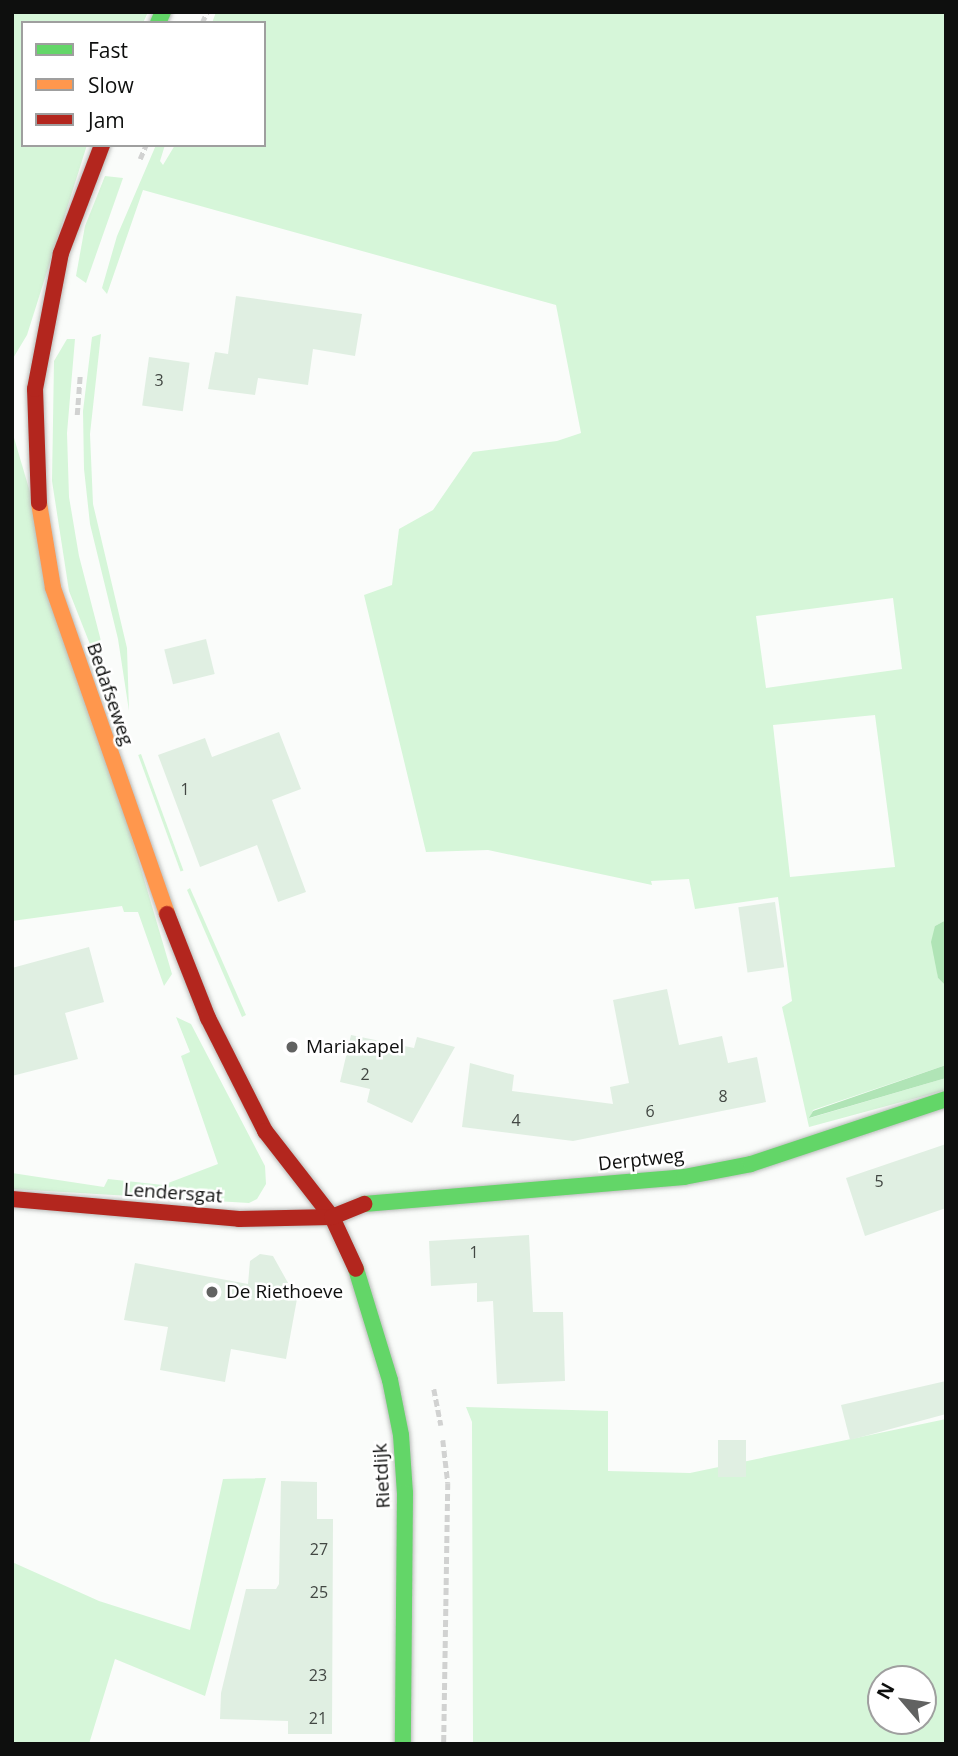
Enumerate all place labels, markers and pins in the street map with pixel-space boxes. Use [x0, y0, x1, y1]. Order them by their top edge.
place label: Mariakapel [306, 1036, 404, 1058]
marker: Mariakapel [284, 1039, 300, 1055]
place label: De Riethoeve [226, 1281, 343, 1303]
marker: De Riethoeve [204, 1284, 220, 1300]

